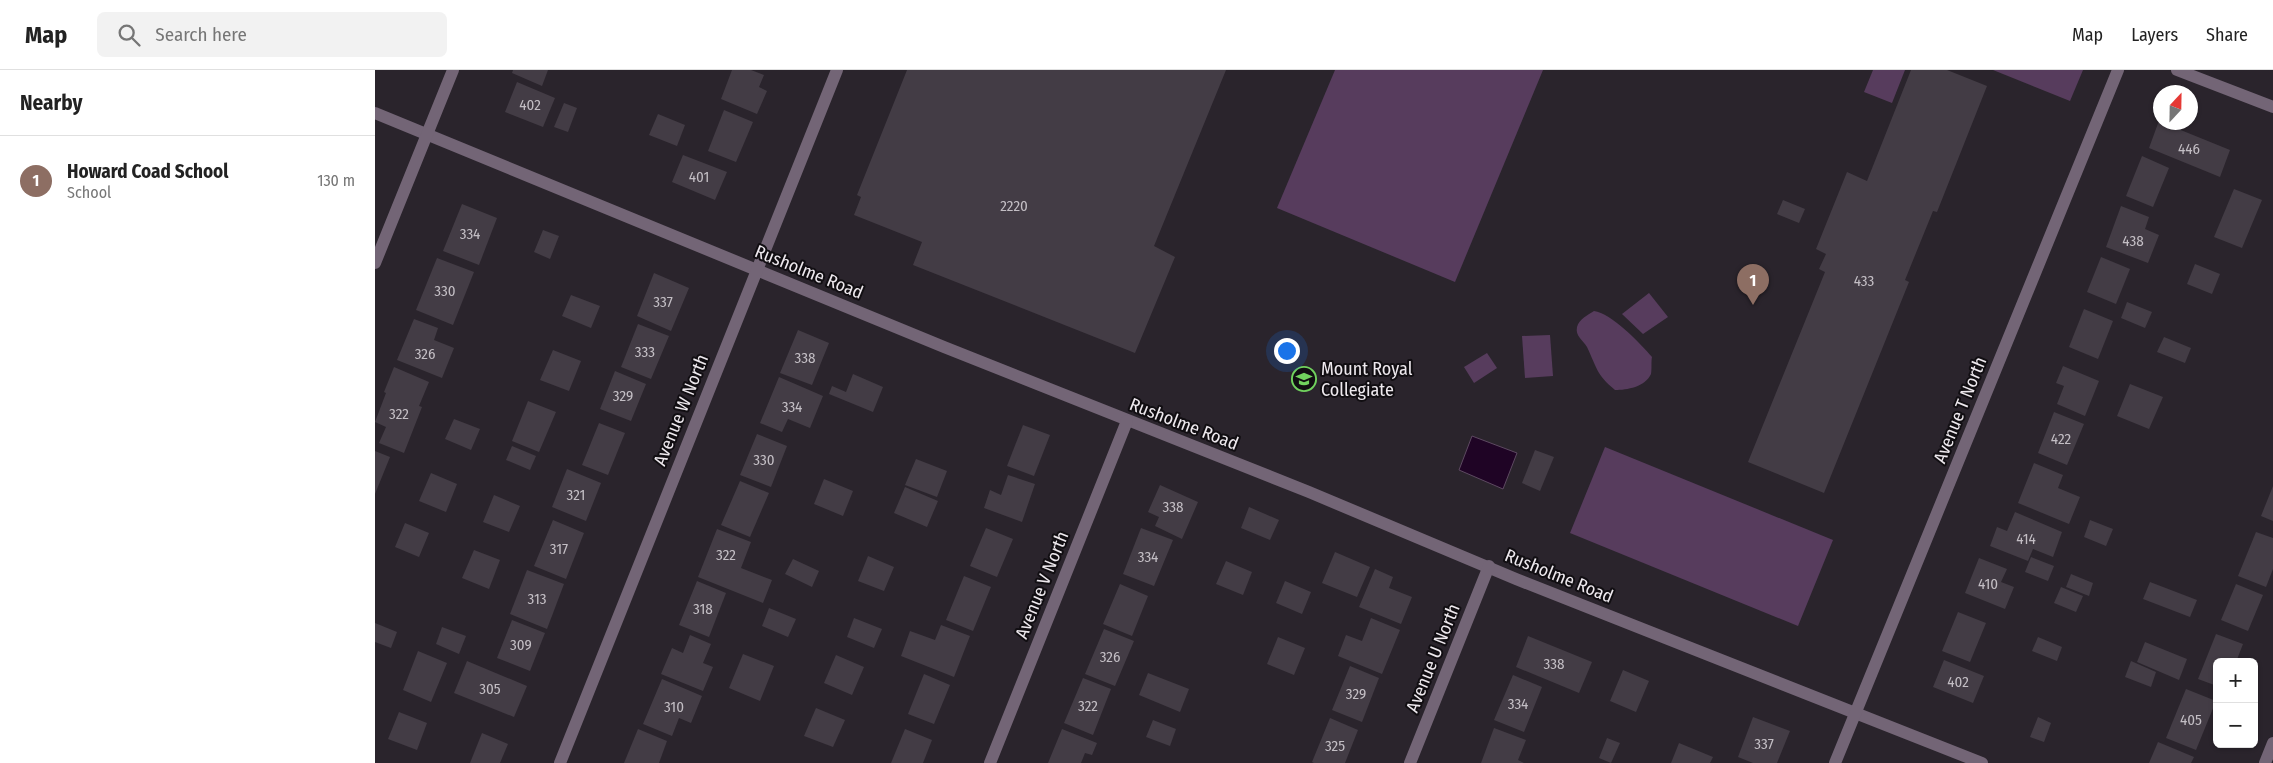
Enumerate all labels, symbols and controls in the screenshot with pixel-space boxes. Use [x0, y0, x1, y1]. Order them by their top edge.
search box [97, 12, 447, 57]
text: Map [25, 21, 67, 49]
icon: search [115, 21, 143, 49]
text: Search here [155, 23, 247, 46]
text: Map [2072, 24, 2103, 46]
text: Layers [2131, 24, 2178, 46]
text: Share [2206, 24, 2248, 46]
north arrow [2153, 85, 2198, 130]
text: Nearby [20, 90, 82, 116]
house number: 402 [519, 96, 541, 114]
house number: 446 [2178, 140, 2200, 158]
text: Howard Coad School [67, 160, 228, 183]
house number: 401 [689, 168, 709, 186]
text: 1 [33, 171, 39, 190]
text: 130 m [317, 171, 355, 190]
text: School [67, 183, 111, 202]
house number: 2220 [1000, 197, 1028, 215]
house number: 334 [460, 225, 480, 243]
house number: 438 [2122, 232, 2144, 250]
street label: Rusholme Road [752, 240, 866, 304]
pin: 1 [1737, 264, 1769, 305]
house number: 433 [1854, 272, 1875, 290]
house number: 330 [434, 282, 456, 300]
house number: 337 [653, 293, 673, 311]
your location [1274, 338, 1300, 364]
house number: 333 [635, 343, 655, 361]
house number: 326 [415, 345, 435, 363]
house number: 338 [794, 349, 816, 367]
street label: Avenue W North [649, 351, 713, 469]
street label: Avenue T North [1929, 354, 1991, 466]
place label: Mount Royal Collegiate [1321, 358, 1413, 401]
school or university icon: Mount Royal Collegiate [1291, 366, 1317, 392]
house number: 329 [613, 387, 633, 405]
street label: Rusholme Road [1126, 393, 1242, 455]
house number: 334 [782, 398, 802, 416]
house number: 322 [389, 405, 409, 423]
house number: 422 [2051, 430, 2072, 448]
house number: 330 [753, 451, 775, 469]
house number: 321 [567, 486, 585, 504]
house number: 338 [1162, 498, 1184, 516]
street label: Avenue V North [1010, 528, 1074, 642]
house number: 414 [2016, 530, 2036, 548]
house number: 317 [550, 540, 568, 558]
street label: Rusholme Road [1502, 544, 1616, 608]
house number: 322 [716, 546, 736, 564]
house number: 334 [1138, 548, 1158, 566]
house number: 410 [1978, 575, 1998, 593]
house number: 313 [527, 590, 547, 608]
house number: 318 [693, 600, 713, 618]
street label: Avenue U North [1401, 600, 1465, 716]
house number: 309 [510, 636, 532, 654]
house number: 326 [1100, 648, 1120, 666]
house number: 338 [1543, 655, 1565, 673]
map controls [2213, 658, 2258, 748]
button: + [2213, 658, 2258, 703]
house number: 402 [1947, 673, 1969, 691]
house number: 305 [479, 680, 501, 698]
house number: 329 [1346, 685, 1366, 703]
house number: 334 [1508, 695, 1528, 713]
house number: 322 [1078, 697, 1098, 715]
house number: 310 [664, 698, 684, 716]
button: − [2213, 703, 2258, 748]
house number: 405 [2180, 711, 2202, 729]
house number: 337 [1754, 735, 1774, 753]
house number: 325 [1325, 737, 1345, 755]

